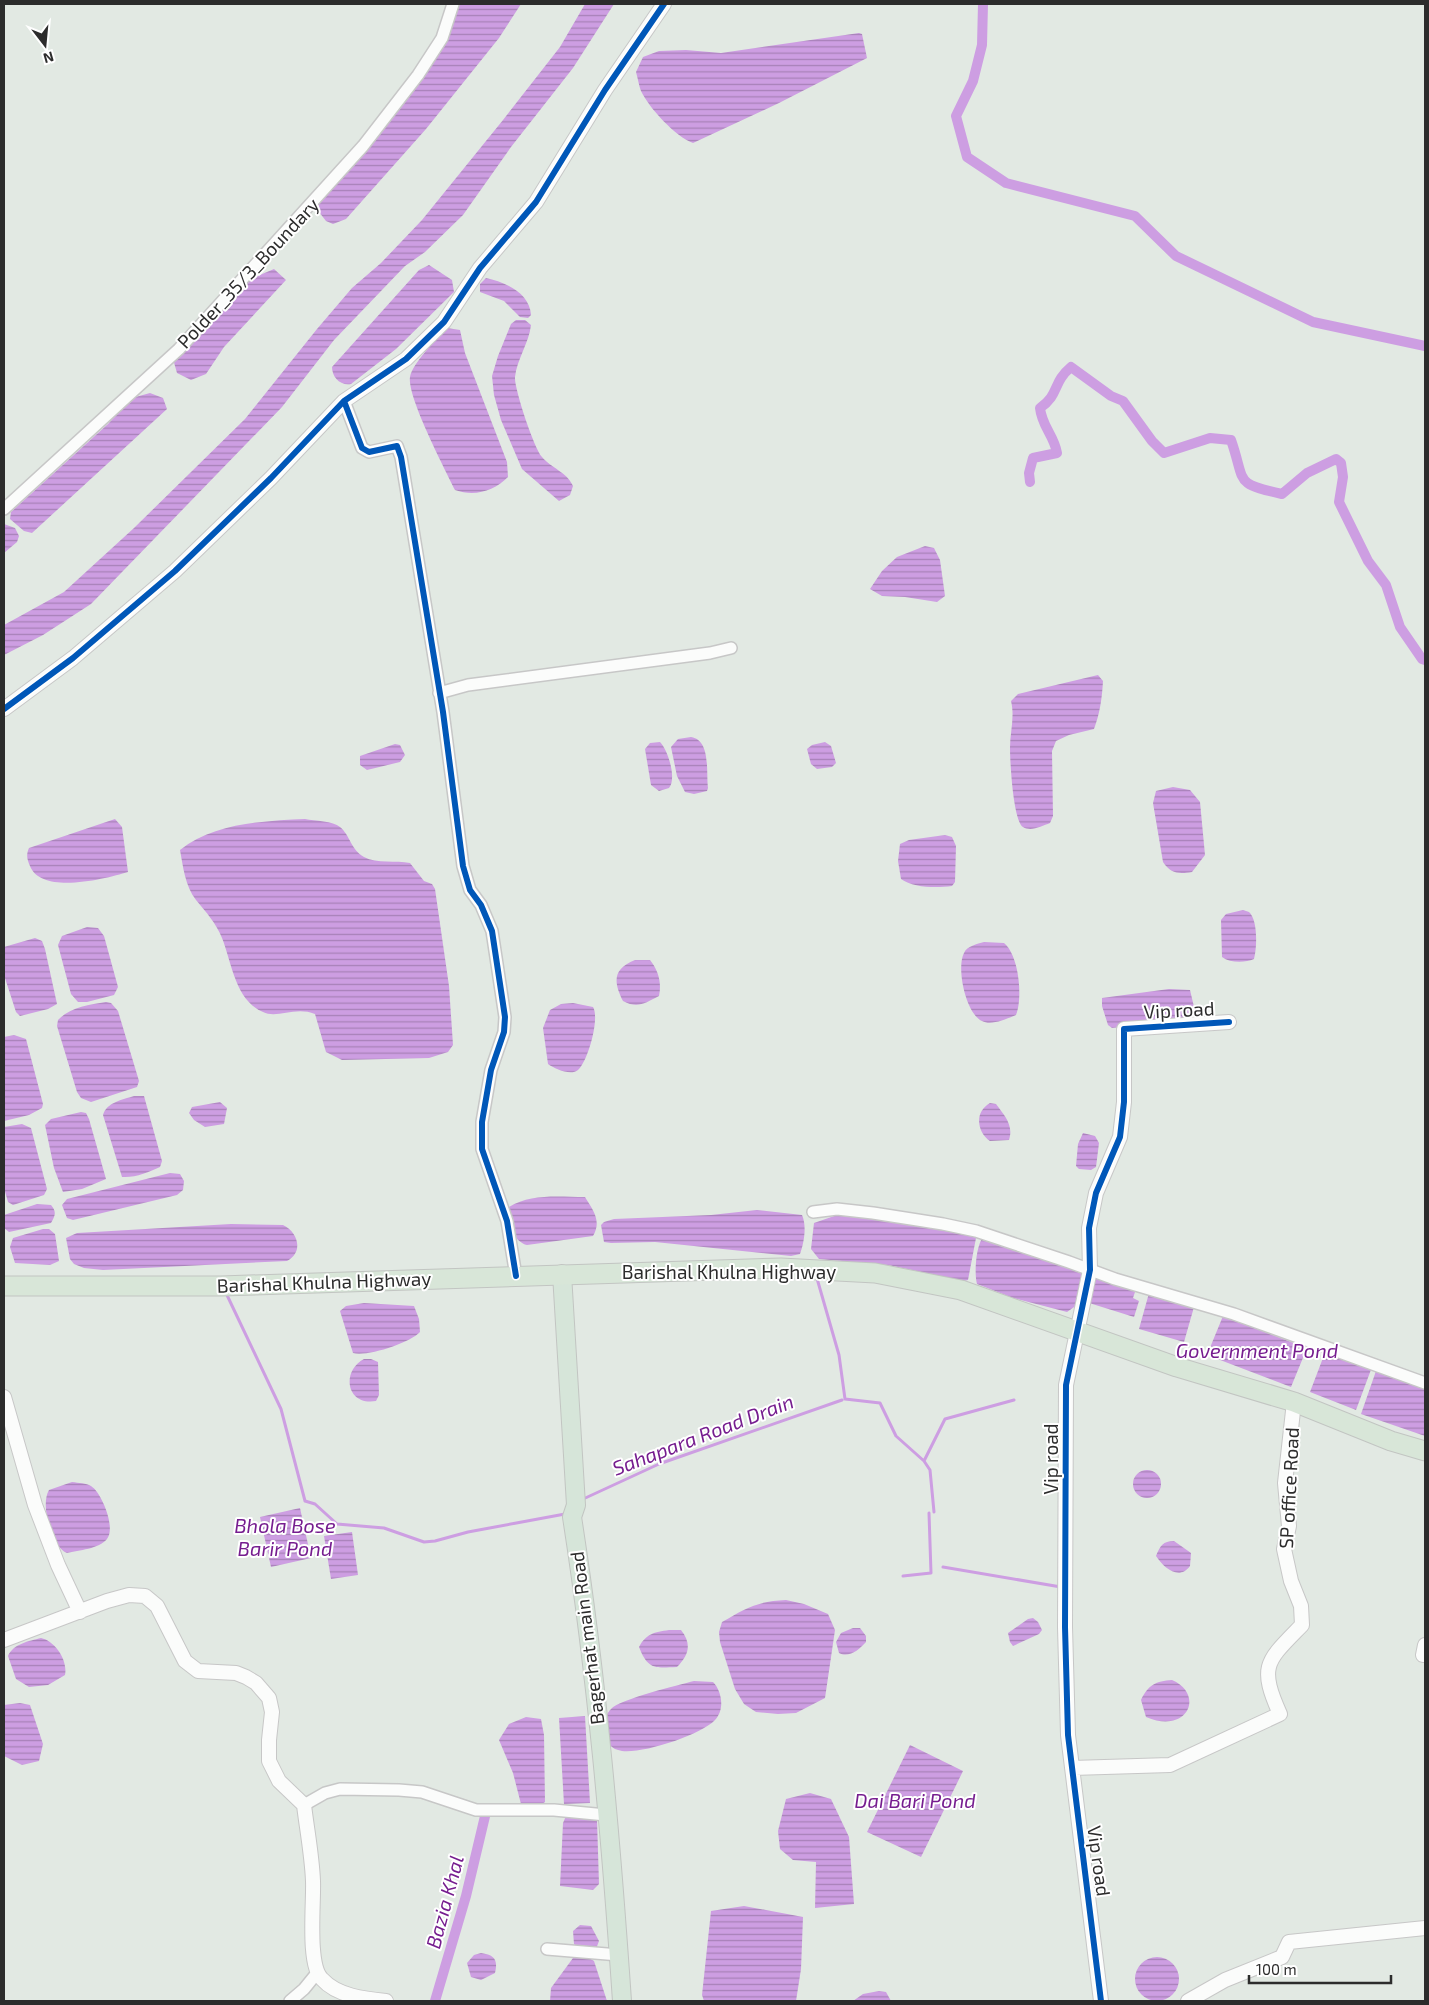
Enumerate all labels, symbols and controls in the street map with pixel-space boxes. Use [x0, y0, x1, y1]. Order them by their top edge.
north arrow [20, 20, 70, 70]
text: N [42, 48, 56, 68]
street label: Polder_35/3_Boundary [172, 193, 323, 353]
street label: Vip road [1143, 996, 1215, 1023]
street label: Barishal Khulna Highway [622, 1260, 836, 1283]
street label: Barishal Khulna Highway [216, 1266, 432, 1297]
water label: Government Pond [1176, 1338, 1339, 1362]
water label: Sahapara Road Drain [609, 1388, 797, 1480]
street label: Vip road [1039, 1423, 1062, 1495]
street label: SP office Road [1274, 1427, 1303, 1549]
water label: Bhola Bose Barir Pond [234, 1513, 336, 1560]
street label: Bagerhat main Road [564, 1550, 609, 1726]
water label: Dai Bari Pond [854, 1788, 976, 1812]
street label: Vip road [1083, 1824, 1116, 1898]
water label: Bazia Khal [420, 1853, 468, 1951]
scale bar [1249, 1952, 1392, 1984]
text: 100 m [1256, 1960, 1297, 1978]

